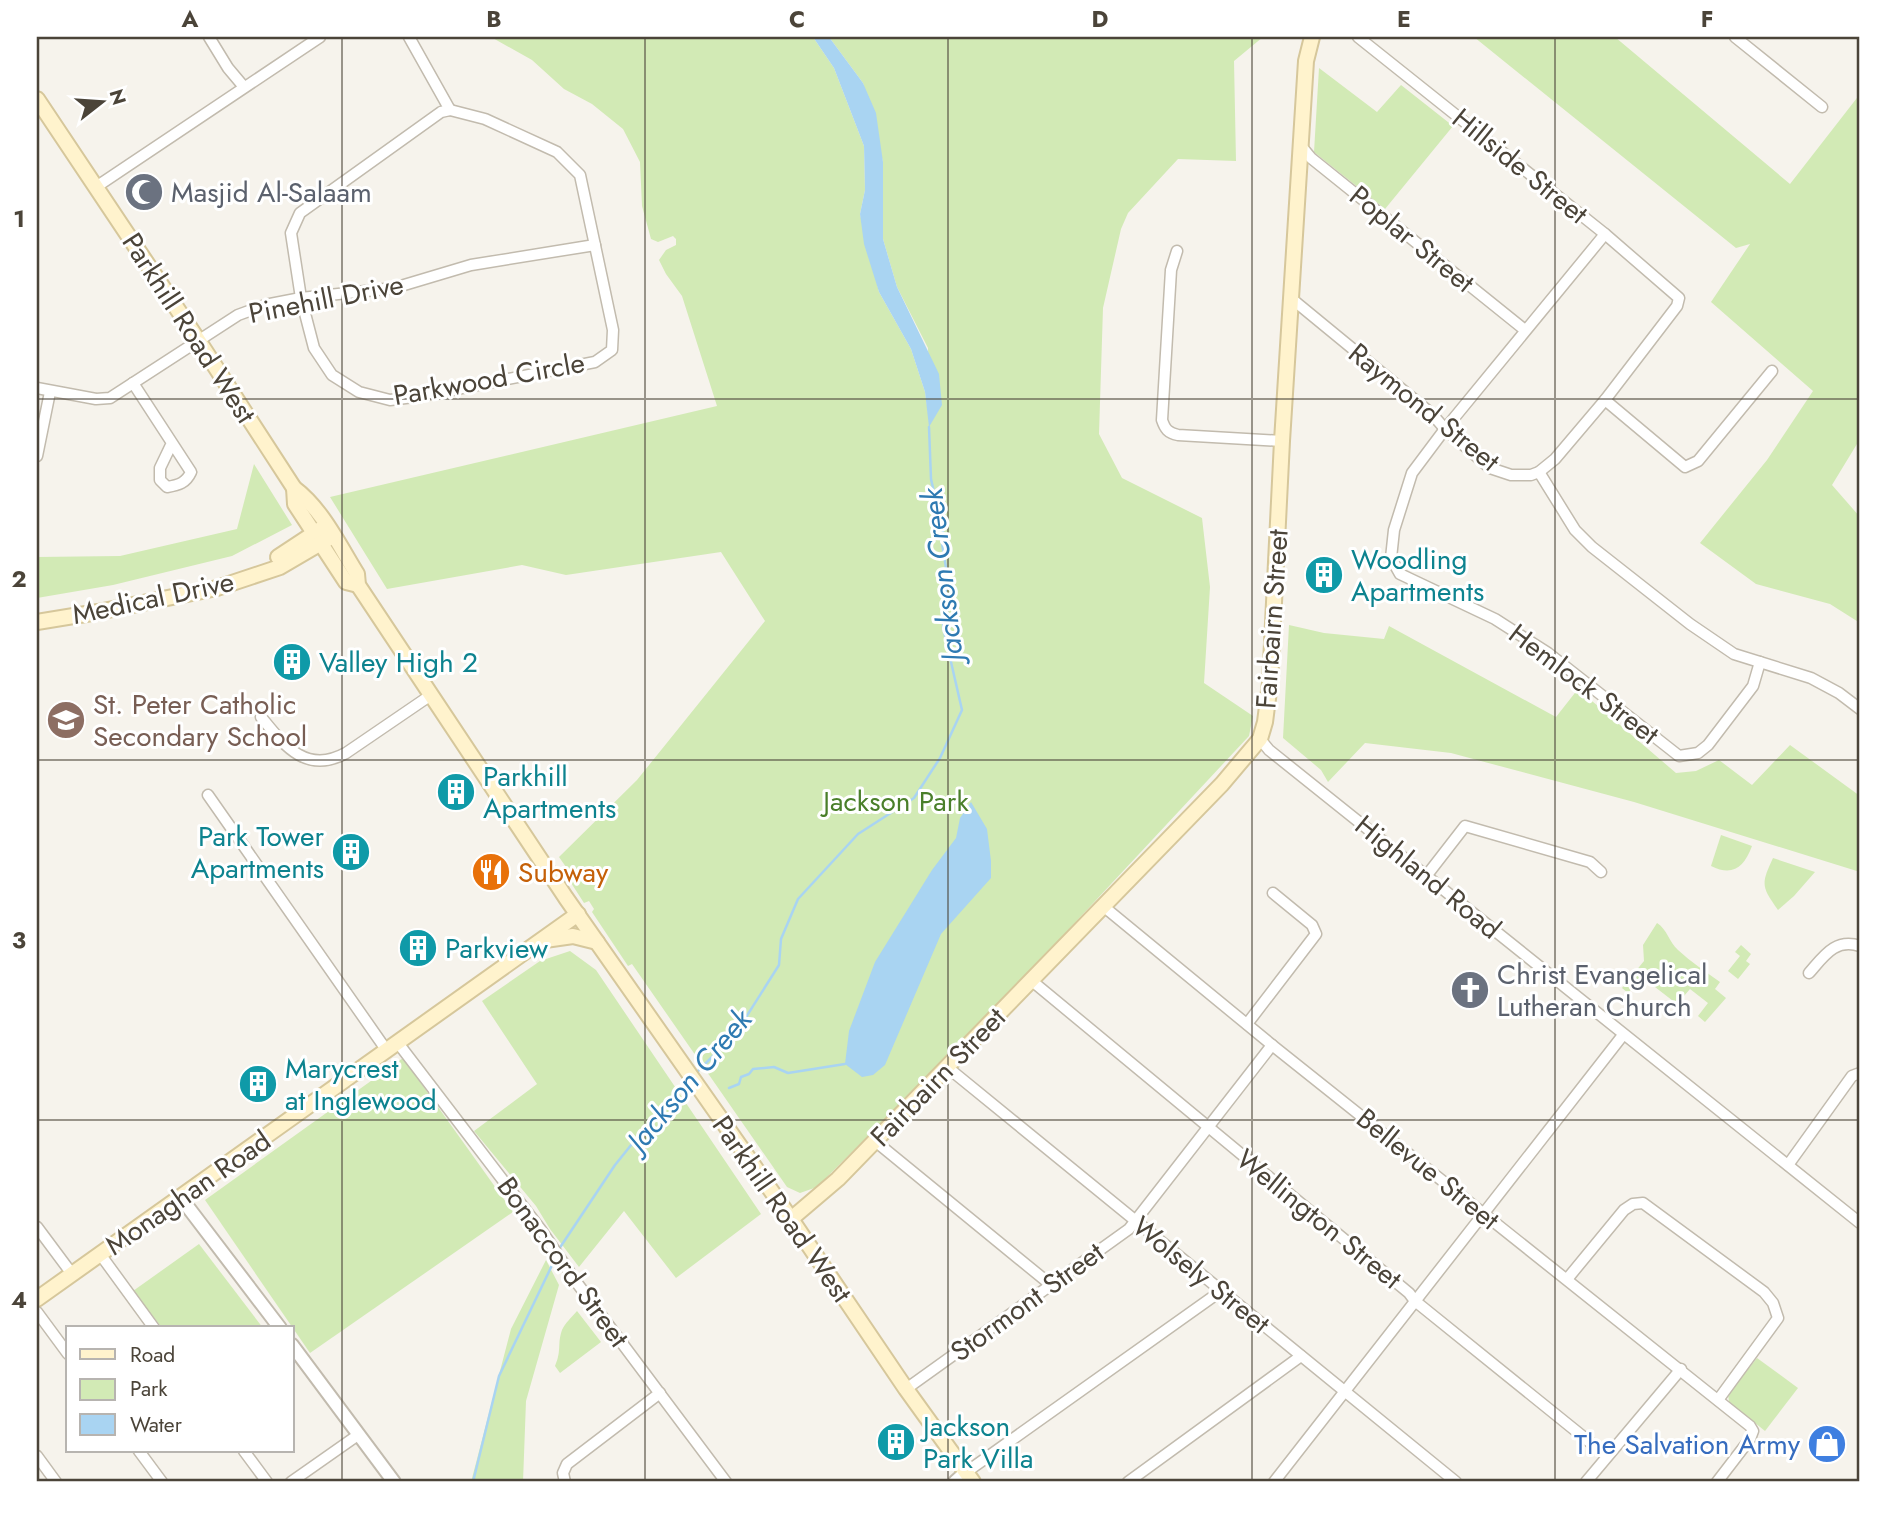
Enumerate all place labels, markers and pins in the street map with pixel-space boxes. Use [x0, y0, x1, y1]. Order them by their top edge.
mosque icon: Masjid Al-Salaam [123, 171, 165, 213]
place label: Masjid Al-Salaam [171, 172, 372, 213]
place label: Woodling Apartments [1351, 539, 1484, 612]
building icon: Woodling Apartments [1303, 554, 1345, 596]
building icon: Valley High 2 [271, 641, 313, 683]
place label: Valley High 2 [319, 642, 478, 683]
place label: St. Peter Catholic Secondary School [93, 684, 307, 757]
school or university icon: St. Peter Catholic Secondary School [45, 699, 87, 741]
place label: Parkhill Apartments [483, 756, 616, 829]
building icon: Parkhill Apartments [435, 771, 477, 813]
place label: Park Tower Apartments [191, 816, 324, 889]
building icon: Park Tower Apartments [330, 831, 372, 873]
restaurant icon: Subway [470, 851, 512, 893]
place label: Subway [518, 852, 609, 893]
building icon: Parkview [397, 927, 439, 969]
place label: Parkview [445, 928, 548, 969]
place label: Christ Evangelical Lutheran Church [1497, 954, 1707, 1027]
church icon: Christ Evangelical Lutheran Church [1449, 969, 1491, 1011]
place label: Marycrest at Inglewood [285, 1048, 437, 1121]
building icon: Marycrest at Inglewood [237, 1063, 279, 1105]
place label: Jackson Park Villa [919, 1406, 1033, 1479]
building icon: Jackson Park Villa [875, 1421, 917, 1463]
shop icon: The Salvation Army [1806, 1423, 1848, 1465]
place label: The Salvation Army [1574, 1424, 1801, 1465]

